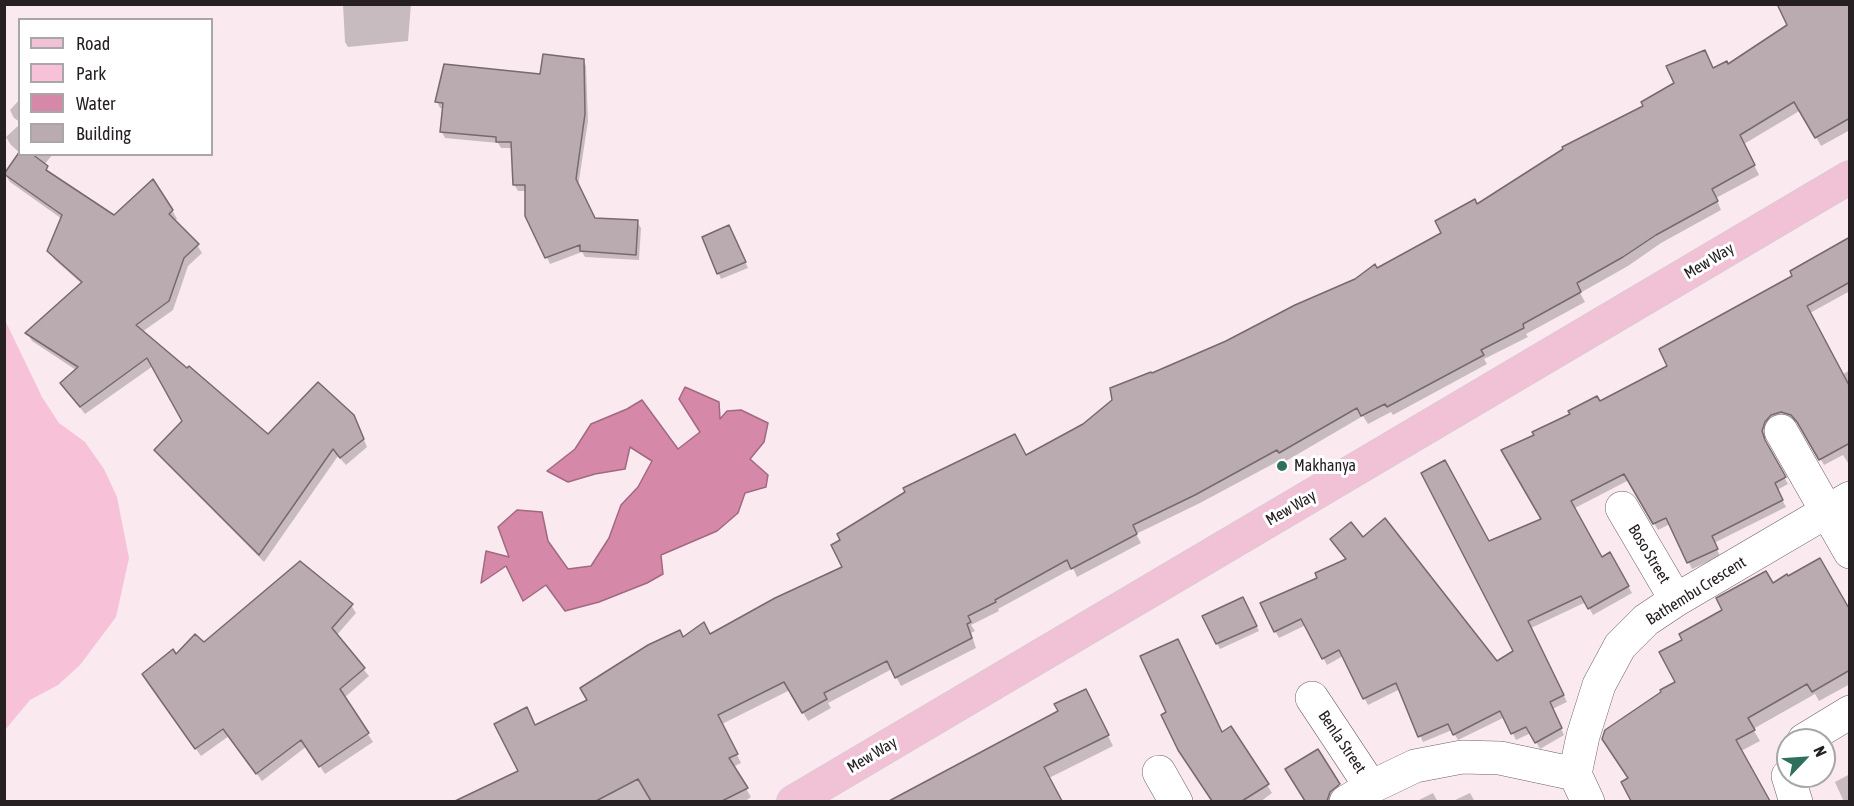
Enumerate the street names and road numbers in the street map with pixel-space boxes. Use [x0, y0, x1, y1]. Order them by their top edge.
street label: Mew Way [1681, 239, 1737, 283]
street label: Mew Way [1263, 486, 1319, 530]
street label: Boso Street [1624, 521, 1674, 587]
street label: Bathembu Crescent [1643, 553, 1749, 629]
street label: Benla Street [1314, 707, 1370, 777]
street label: Mew Way [844, 733, 900, 777]

